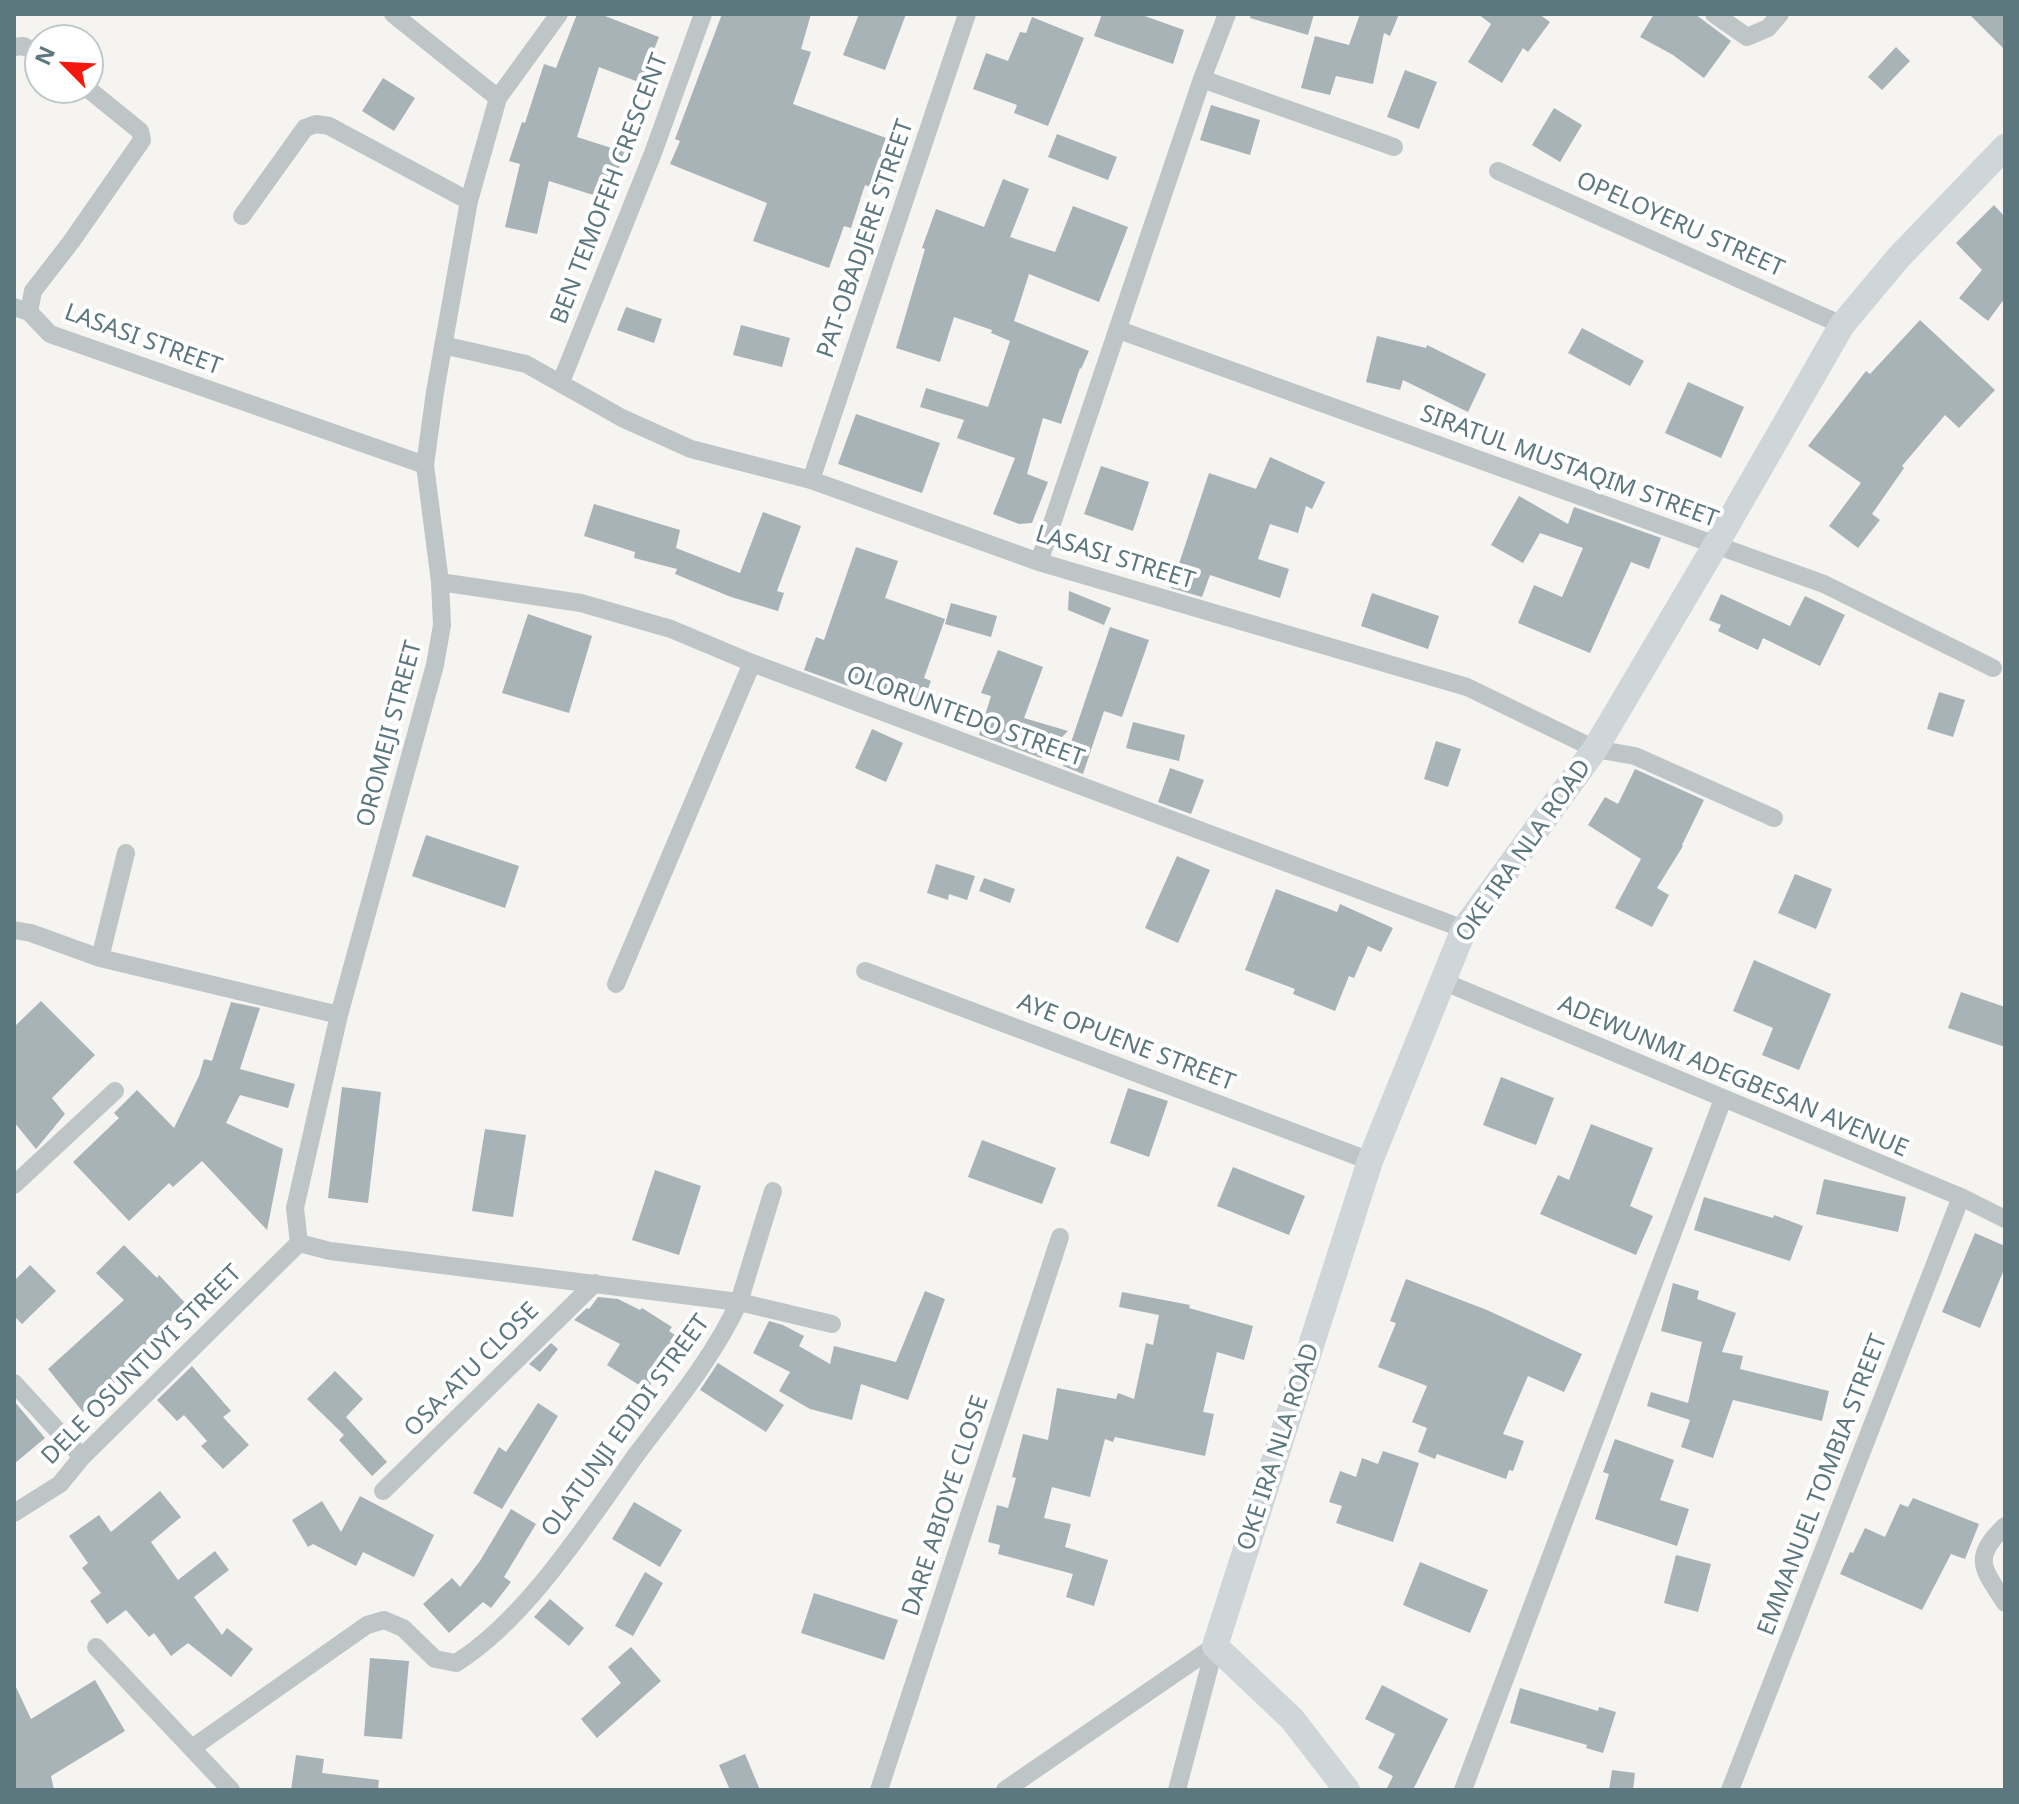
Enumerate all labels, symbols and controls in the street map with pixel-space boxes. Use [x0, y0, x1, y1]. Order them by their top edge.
north arrow [24, 24, 104, 104]
text: N [27, 41, 61, 69]
street label: BEN TEMOFEH CRESCENT [545, 50, 675, 328]
street label: PAT-OBADJERE STREET [812, 116, 920, 362]
street label: OPELOYERU STREET [1572, 166, 1788, 284]
street label: LASASI STREET [60, 298, 226, 382]
street label: SIRATUL MUSTAQIM STREET [1416, 400, 1722, 534]
street label: LASASI STREET [1032, 520, 1198, 596]
street label: OROMEJI STREET [351, 638, 429, 830]
street label: OLORUNTEDO STREET [842, 661, 1088, 773]
street label: OKE IRA NLA ROAD [1450, 754, 1598, 948]
street label: AYE OPUENE STREET [1013, 988, 1239, 1098]
street label: ADEWUNMI ADEGBESAN AVENUE [1554, 990, 1912, 1164]
street label: DELE OSUNTUYI STREET [36, 1259, 248, 1471]
street label: OSA-ATU CLOSE [399, 1297, 545, 1443]
street label: OLATUNJI EDIDI STREET [536, 1309, 716, 1543]
street label: EMMANUEL TOMBIA STREET [1752, 1330, 1894, 1640]
street label: OKE IRA NLA ROAD [1232, 1340, 1326, 1554]
street label: DARE ABIOYE CLOSE [897, 1392, 995, 1620]

